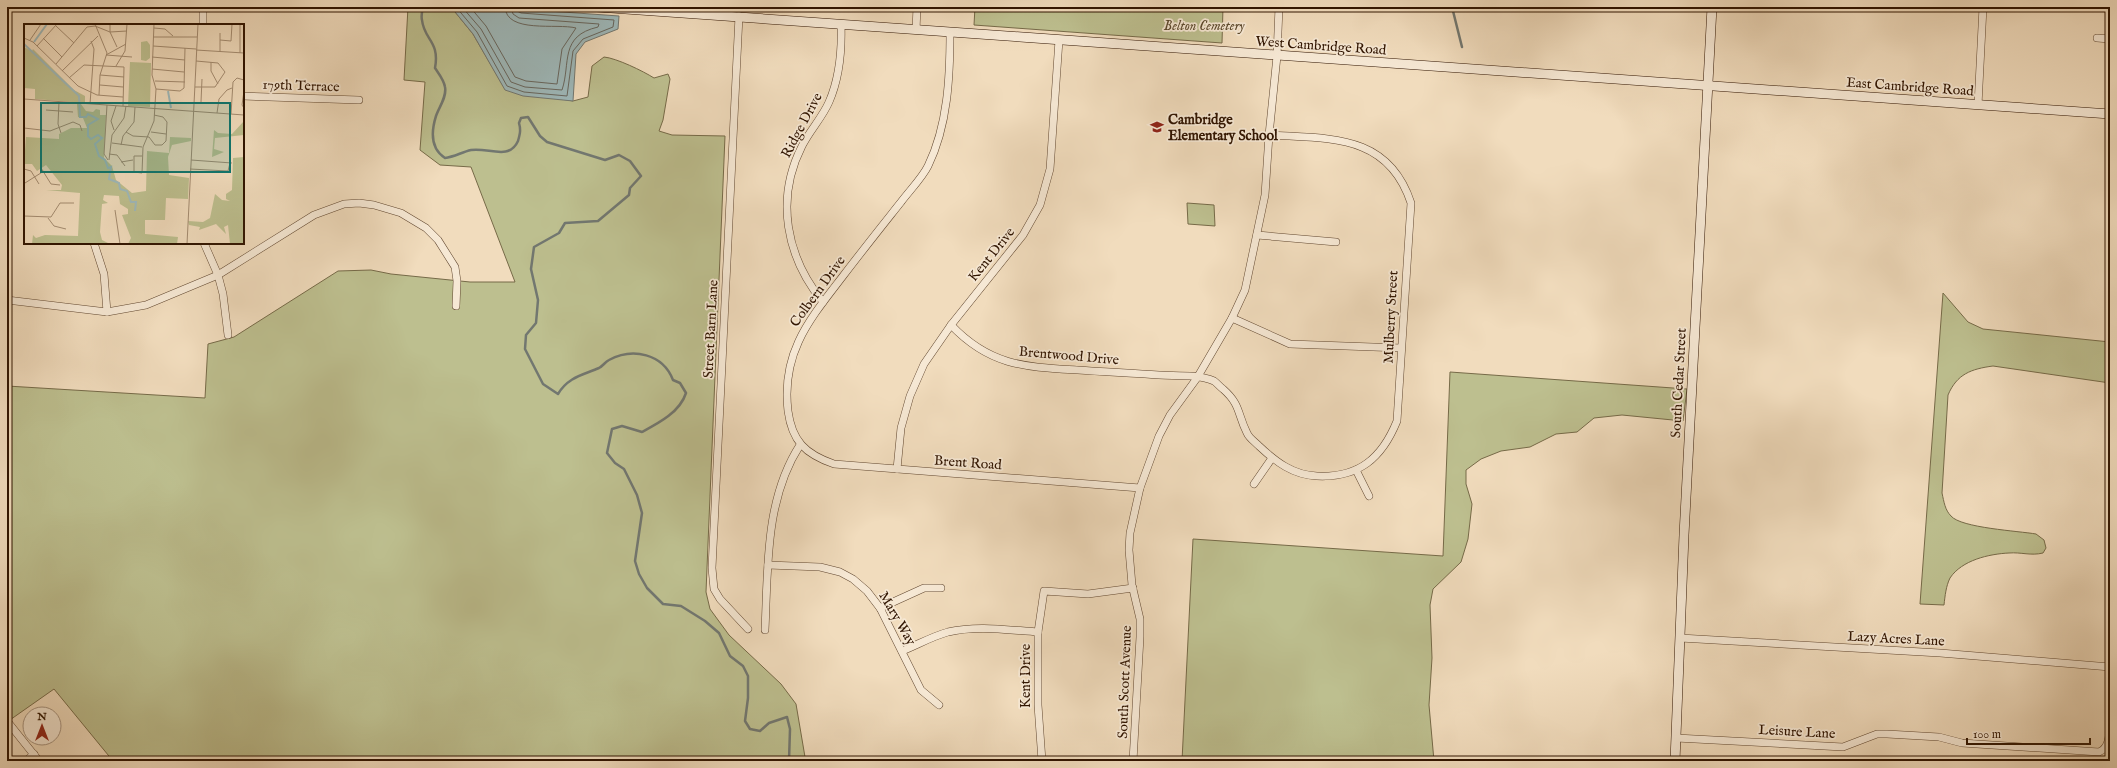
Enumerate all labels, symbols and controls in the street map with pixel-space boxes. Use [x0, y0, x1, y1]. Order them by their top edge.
park label: Belton Cemetery [1164, 17, 1245, 35]
inset map [24, 24, 244, 244]
street label: West Cambridge Road [1255, 32, 1387, 60]
street label: East Cambridge Road [1846, 74, 1975, 100]
street label: 179th Terrace [262, 76, 341, 96]
street label: Ridge Drive [777, 89, 827, 161]
place label: Cambridge Elementary School [1168, 111, 1279, 145]
school or university icon: Cambridge Elementary School [1149, 119, 1165, 135]
street label: Kent Drive [965, 223, 1019, 285]
street label: Colbern Drive [786, 252, 850, 331]
street label: Mulberry Street [1380, 270, 1402, 364]
street label: Street Barn Lane [699, 279, 723, 379]
street label: South Cedar Street [1667, 327, 1691, 439]
street label: Brentwood Drive [1018, 343, 1120, 369]
street label: Brent Road [934, 452, 1003, 474]
street label: Mary Way [874, 588, 920, 649]
street label: South Scott Avenue [1114, 624, 1136, 739]
street label: Lazy Acres Lane [1847, 627, 1946, 651]
street label: Kent Drive [1017, 643, 1035, 708]
north arrow [22, 706, 62, 746]
text: N [36, 710, 47, 724]
scale bar [1967, 720, 2090, 746]
street label: Leisure Lane [1758, 721, 1836, 743]
text: 100 m [1973, 727, 2001, 742]

